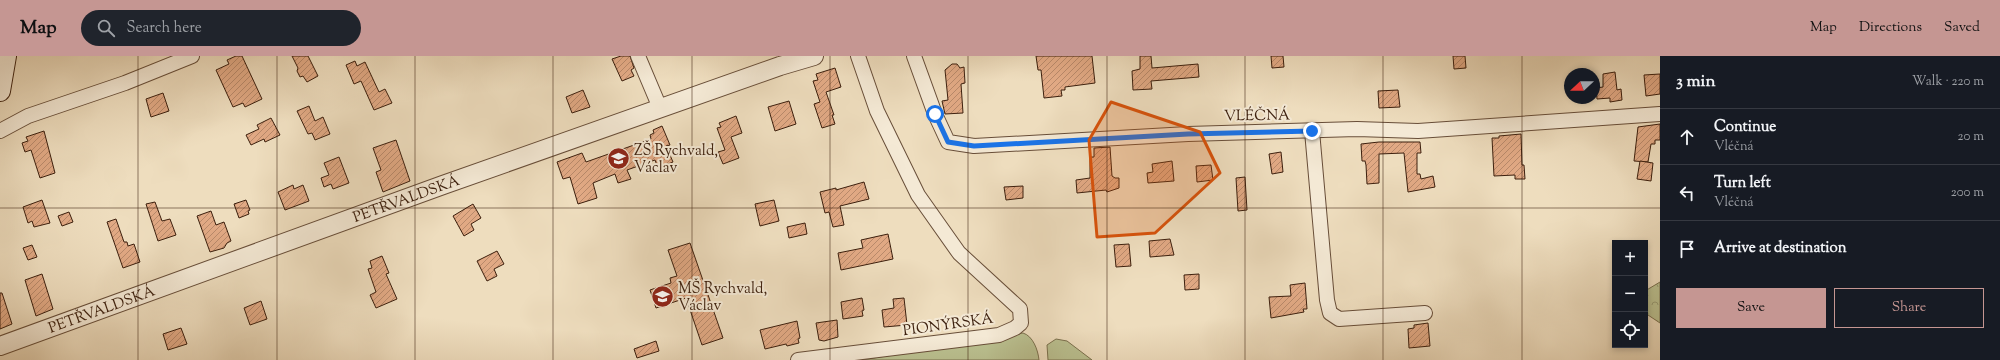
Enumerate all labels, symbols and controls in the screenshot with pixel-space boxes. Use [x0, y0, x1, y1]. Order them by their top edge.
search box [81, 10, 361, 46]
text: Map [20, 15, 57, 42]
icon: search [95, 17, 117, 39]
text: Search here [127, 18, 202, 39]
text: Map [1810, 18, 1837, 38]
text: Directions [1859, 18, 1922, 38]
text: Saved [1944, 18, 1980, 38]
north arrow [1564, 68, 1600, 104]
text: 3 min [1676, 70, 1715, 94]
text: Walk · 220 m [1912, 73, 1984, 91]
street label: VLÉČNÁ [1224, 104, 1290, 128]
route start [926, 105, 944, 123]
text: Continue [1714, 117, 1776, 138]
route end [1303, 122, 1321, 140]
icon: ahead [1676, 126, 1698, 148]
text: 20 m [1958, 128, 1984, 146]
text: Vléčná [1714, 138, 1754, 156]
place label: ZŠ Rychvald, Václav [634, 140, 718, 179]
school or university icon: ZŠ Rychvald, Václav [605, 146, 631, 172]
street label: PETŘVALDSKÁ [350, 170, 463, 229]
text: Turn left [1714, 173, 1771, 194]
icon: left [1676, 182, 1698, 204]
text: 200 m [1951, 184, 1984, 202]
text: Vléčná [1714, 194, 1754, 212]
icon: arrive [1676, 238, 1698, 260]
text: Arrive at destination [1714, 238, 1847, 259]
map controls [1612, 240, 1648, 348]
button: + [1612, 240, 1648, 276]
button: − [1612, 276, 1648, 312]
place label: MŠ Rychvald, Václav [678, 278, 767, 317]
street label: PETŘVALDSKÁ [46, 281, 158, 340]
school or university icon: MŠ Rychvald, Václav [650, 284, 676, 310]
button: Save [1676, 288, 1826, 328]
button: Share [1834, 288, 1984, 328]
street label: PIONÝRSKÁ [901, 308, 995, 342]
button: locate [1612, 312, 1648, 348]

